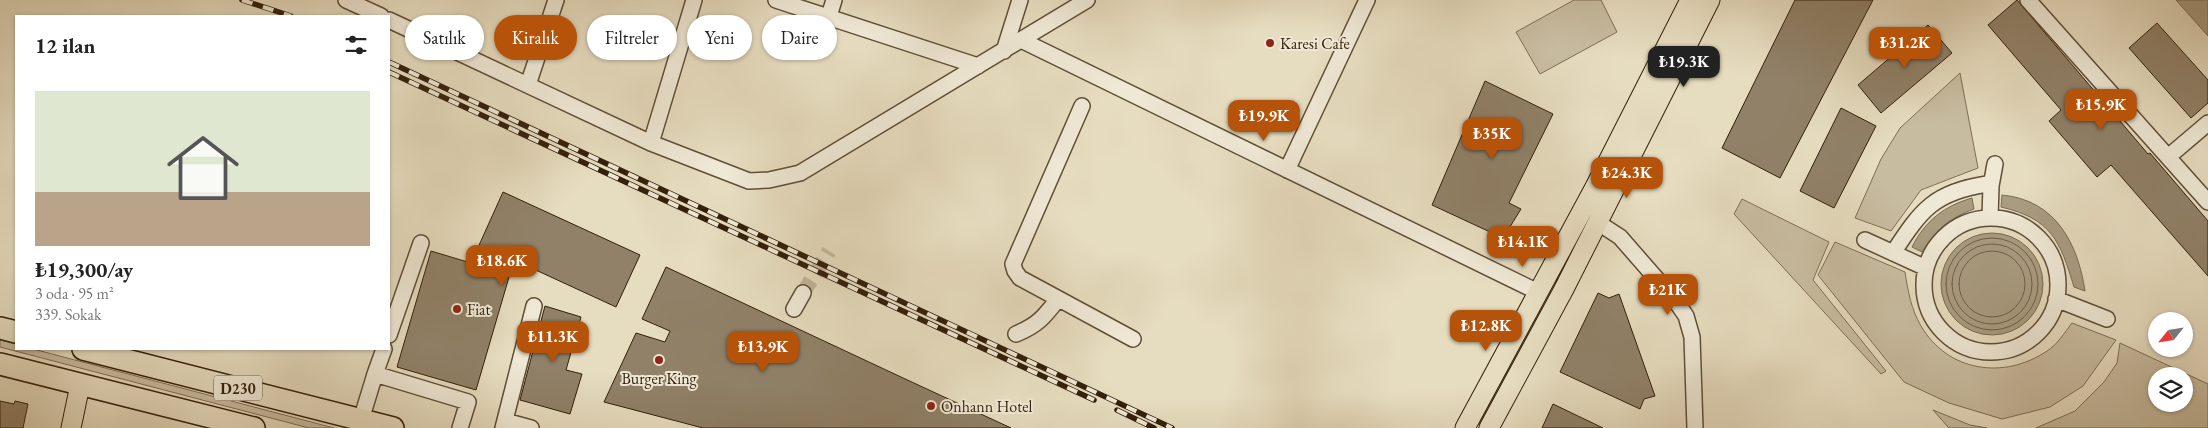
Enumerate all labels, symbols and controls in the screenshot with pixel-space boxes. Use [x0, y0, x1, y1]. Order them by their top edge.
chip: Satılık [405, 15, 484, 60]
chip: Kiralık [494, 15, 577, 60]
chip: Filtreler [587, 15, 677, 60]
chip: Yeni [687, 15, 752, 60]
chip: Daire [762, 15, 837, 60]
pin: ₺31.2K [1864, 27, 1946, 69]
icon: filters [342, 31, 370, 59]
text: 12 ilan [35, 32, 95, 59]
text: ₺31.2K [1880, 32, 1930, 53]
place label: Karesi Cafe [1280, 33, 1350, 54]
marker: Karesi Cafe [1264, 37, 1276, 49]
pin: ₺19.3K [1643, 46, 1725, 88]
text: ₺19.3K [1659, 51, 1709, 72]
pin: ₺15.9K [2060, 88, 2142, 131]
text: ₺15.9K [2076, 94, 2126, 115]
pin: ₺19.9K [1223, 100, 1305, 142]
text: ₺19.9K [1239, 105, 1289, 126]
pin: ₺35K [1462, 118, 1522, 160]
icon: home [158, 123, 248, 213]
text: ₺35K [1473, 123, 1511, 144]
pin: ₺24.3K [1586, 156, 1668, 199]
text: ₺24.3K [1602, 162, 1652, 183]
pin: ₺14.1K [1482, 226, 1564, 268]
text: ₺14.1K [1498, 231, 1548, 252]
pin: ₺18.6K [461, 244, 543, 287]
text: ₺18.6K [477, 250, 527, 271]
text: ₺19,300/ay [35, 256, 133, 283]
pin: ₺21K [1638, 274, 1698, 316]
text: ₺21K [1649, 279, 1687, 300]
text: 3 oda · 95 m² [35, 283, 114, 304]
place label: Fiat [467, 299, 491, 320]
marker: Fiat [451, 303, 463, 315]
text: 339. Sokak [35, 304, 101, 325]
pin: ₺12.8K [1445, 310, 1527, 352]
north arrow [2148, 312, 2192, 358]
map controls [2148, 312, 2193, 412]
text: ₺12.8K [1461, 315, 1511, 336]
pin: ₺11.3K [512, 320, 594, 363]
text: ₺11.3K [528, 326, 578, 347]
pin: ₺13.9K [722, 330, 804, 373]
text: ₺13.9K [738, 336, 788, 357]
marker: Burger King [653, 354, 665, 366]
button: layers [2148, 367, 2193, 412]
place label: Burger King [621, 368, 698, 389]
road number: D230 [214, 376, 262, 400]
place label: Onhann Hotel [941, 396, 1033, 417]
marker: Onhann Hotel [925, 400, 937, 412]

